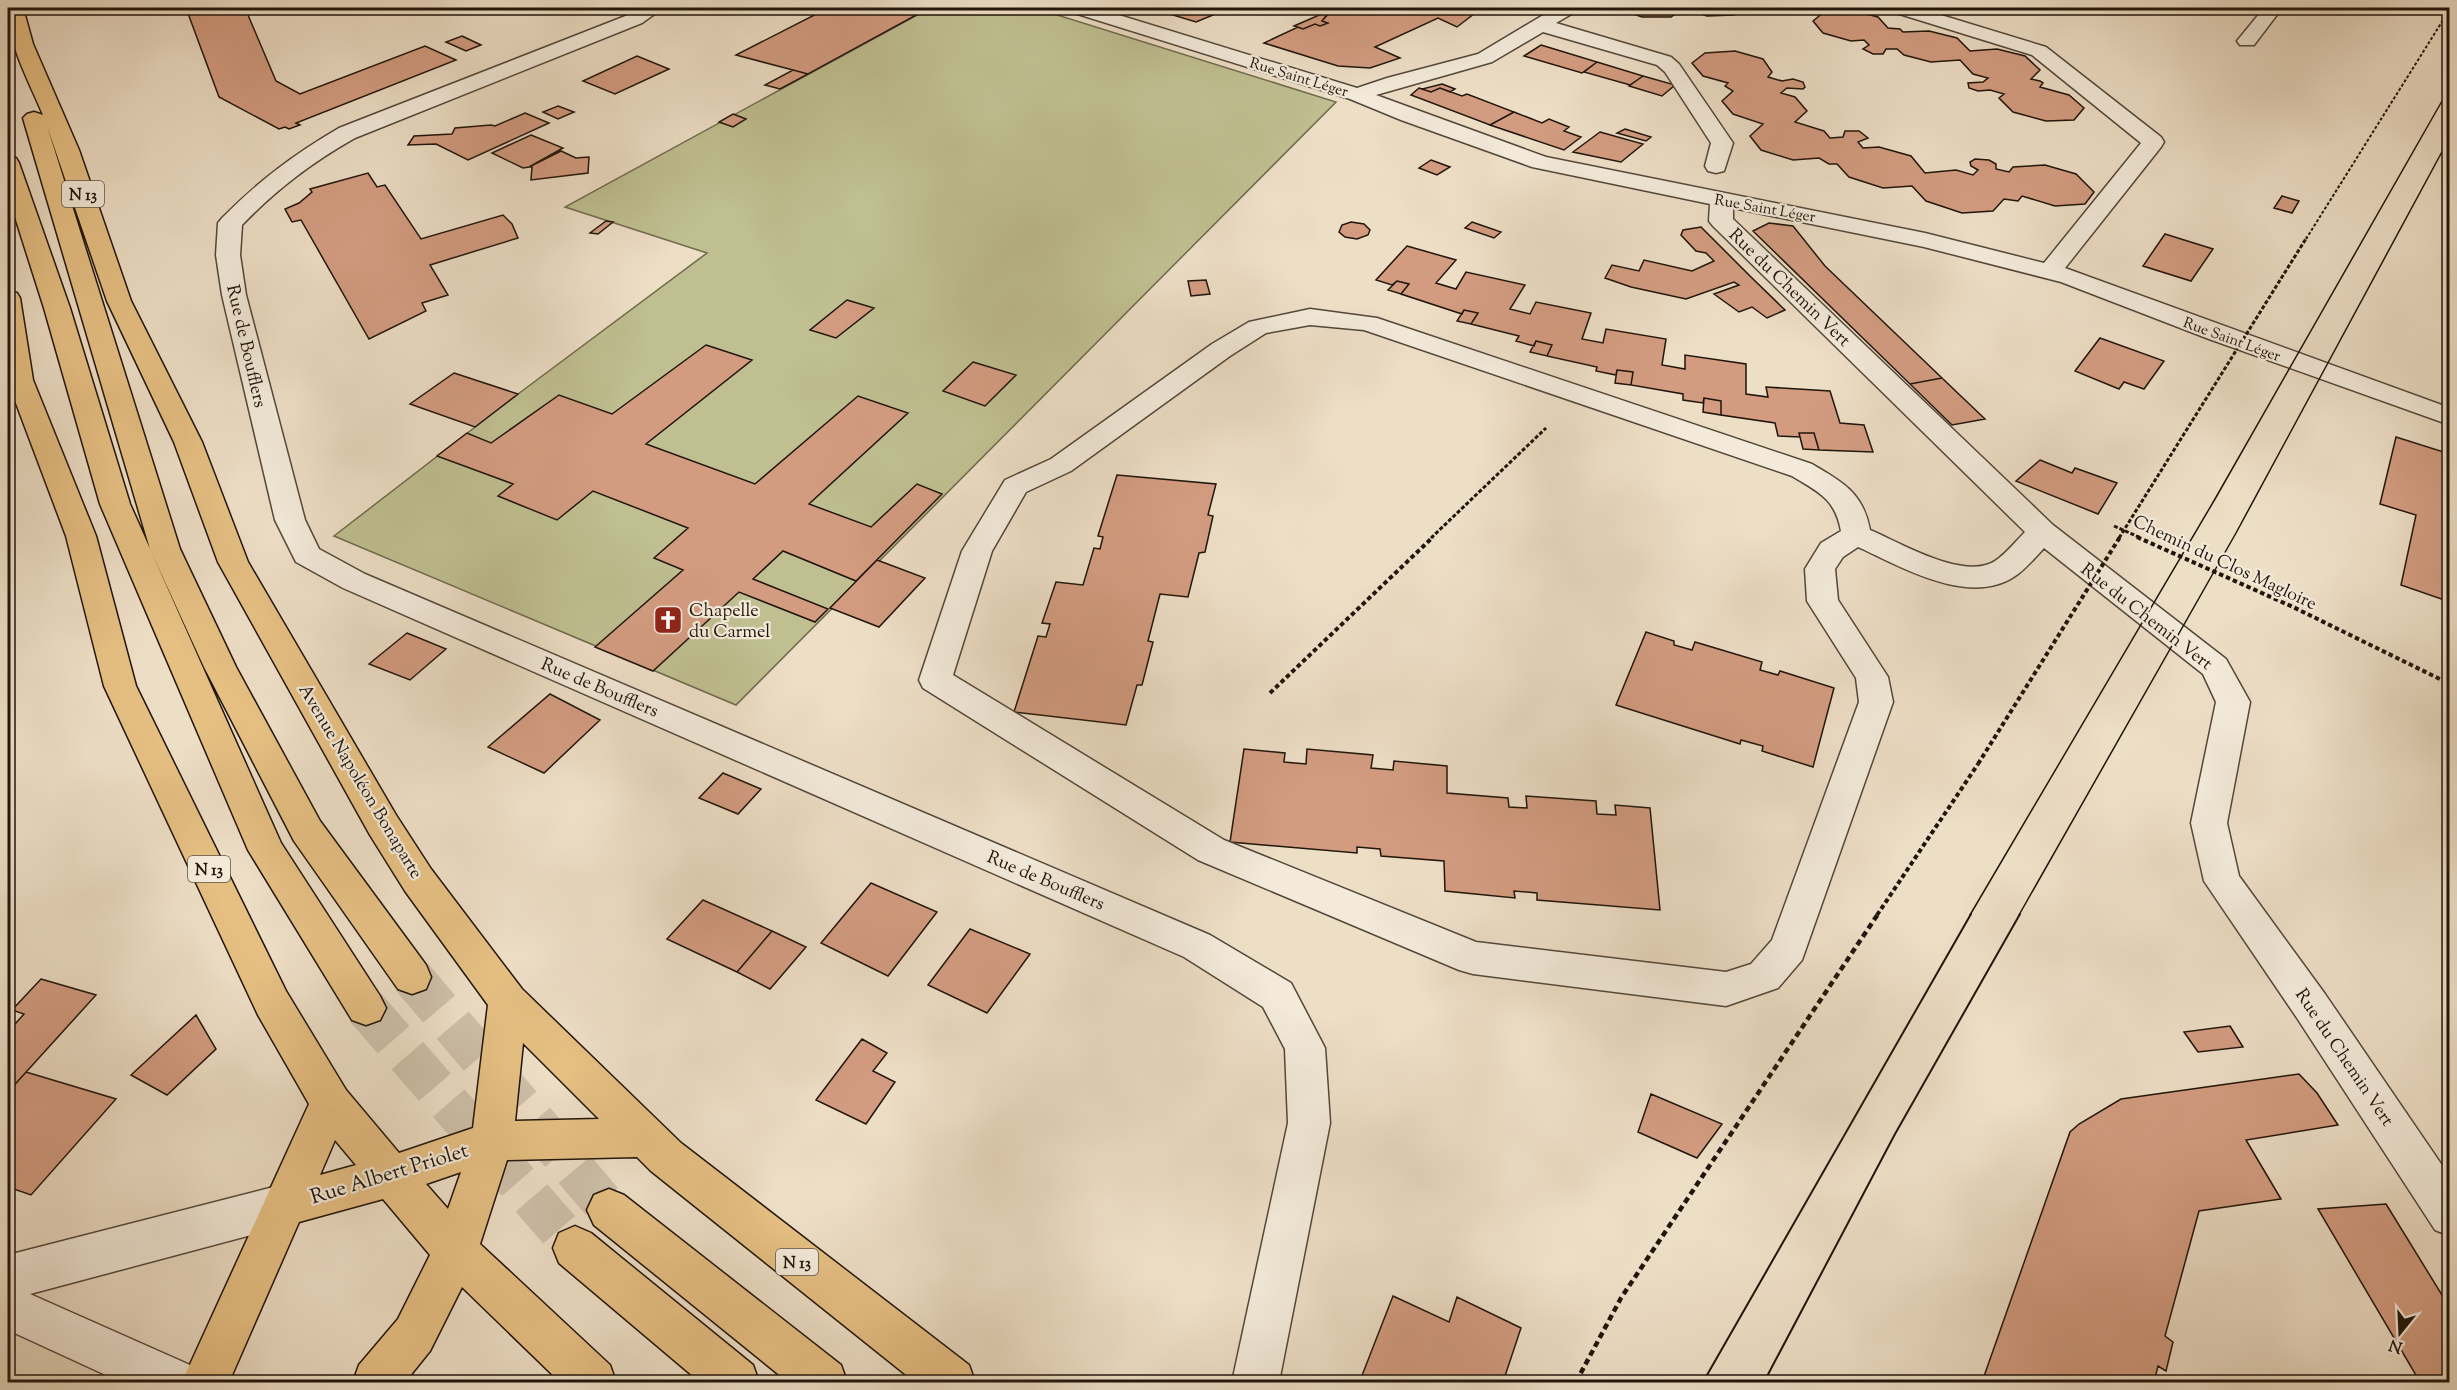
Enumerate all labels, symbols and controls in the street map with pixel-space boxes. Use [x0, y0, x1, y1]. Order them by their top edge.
street label: Rue Saint Léger [1247, 53, 1351, 104]
road number: N 13 [62, 181, 104, 207]
street label: Rue Saint Léger [1713, 190, 1817, 229]
street label: Rue du Chemin Vert [1722, 223, 1856, 354]
street label: Rue de Boufflers [218, 282, 272, 411]
street label: Rue Saint Léger [2180, 313, 2283, 368]
street label: Chemin du Clos Magloire [2128, 510, 2320, 618]
street label: Rue du Chemin Vert [2074, 558, 2217, 677]
place label: Chapelle du Carmel [689, 599, 770, 646]
church icon: Chapelle du Carmel [652, 604, 684, 636]
street label: Rue de Boufflers [536, 652, 662, 725]
street label: Avenue Napoléon Bonaparte [291, 680, 428, 884]
street label: Rue de Boufflers [982, 845, 1108, 918]
road number: N 13 [188, 856, 230, 882]
street label: Rue du Chemin Vert [2288, 984, 2399, 1132]
street label: Rue Albert Priolet [307, 1137, 472, 1213]
road number: N 13 [776, 1249, 818, 1275]
north arrow [2370, 1303, 2430, 1363]
text: N [2386, 1332, 2406, 1358]

